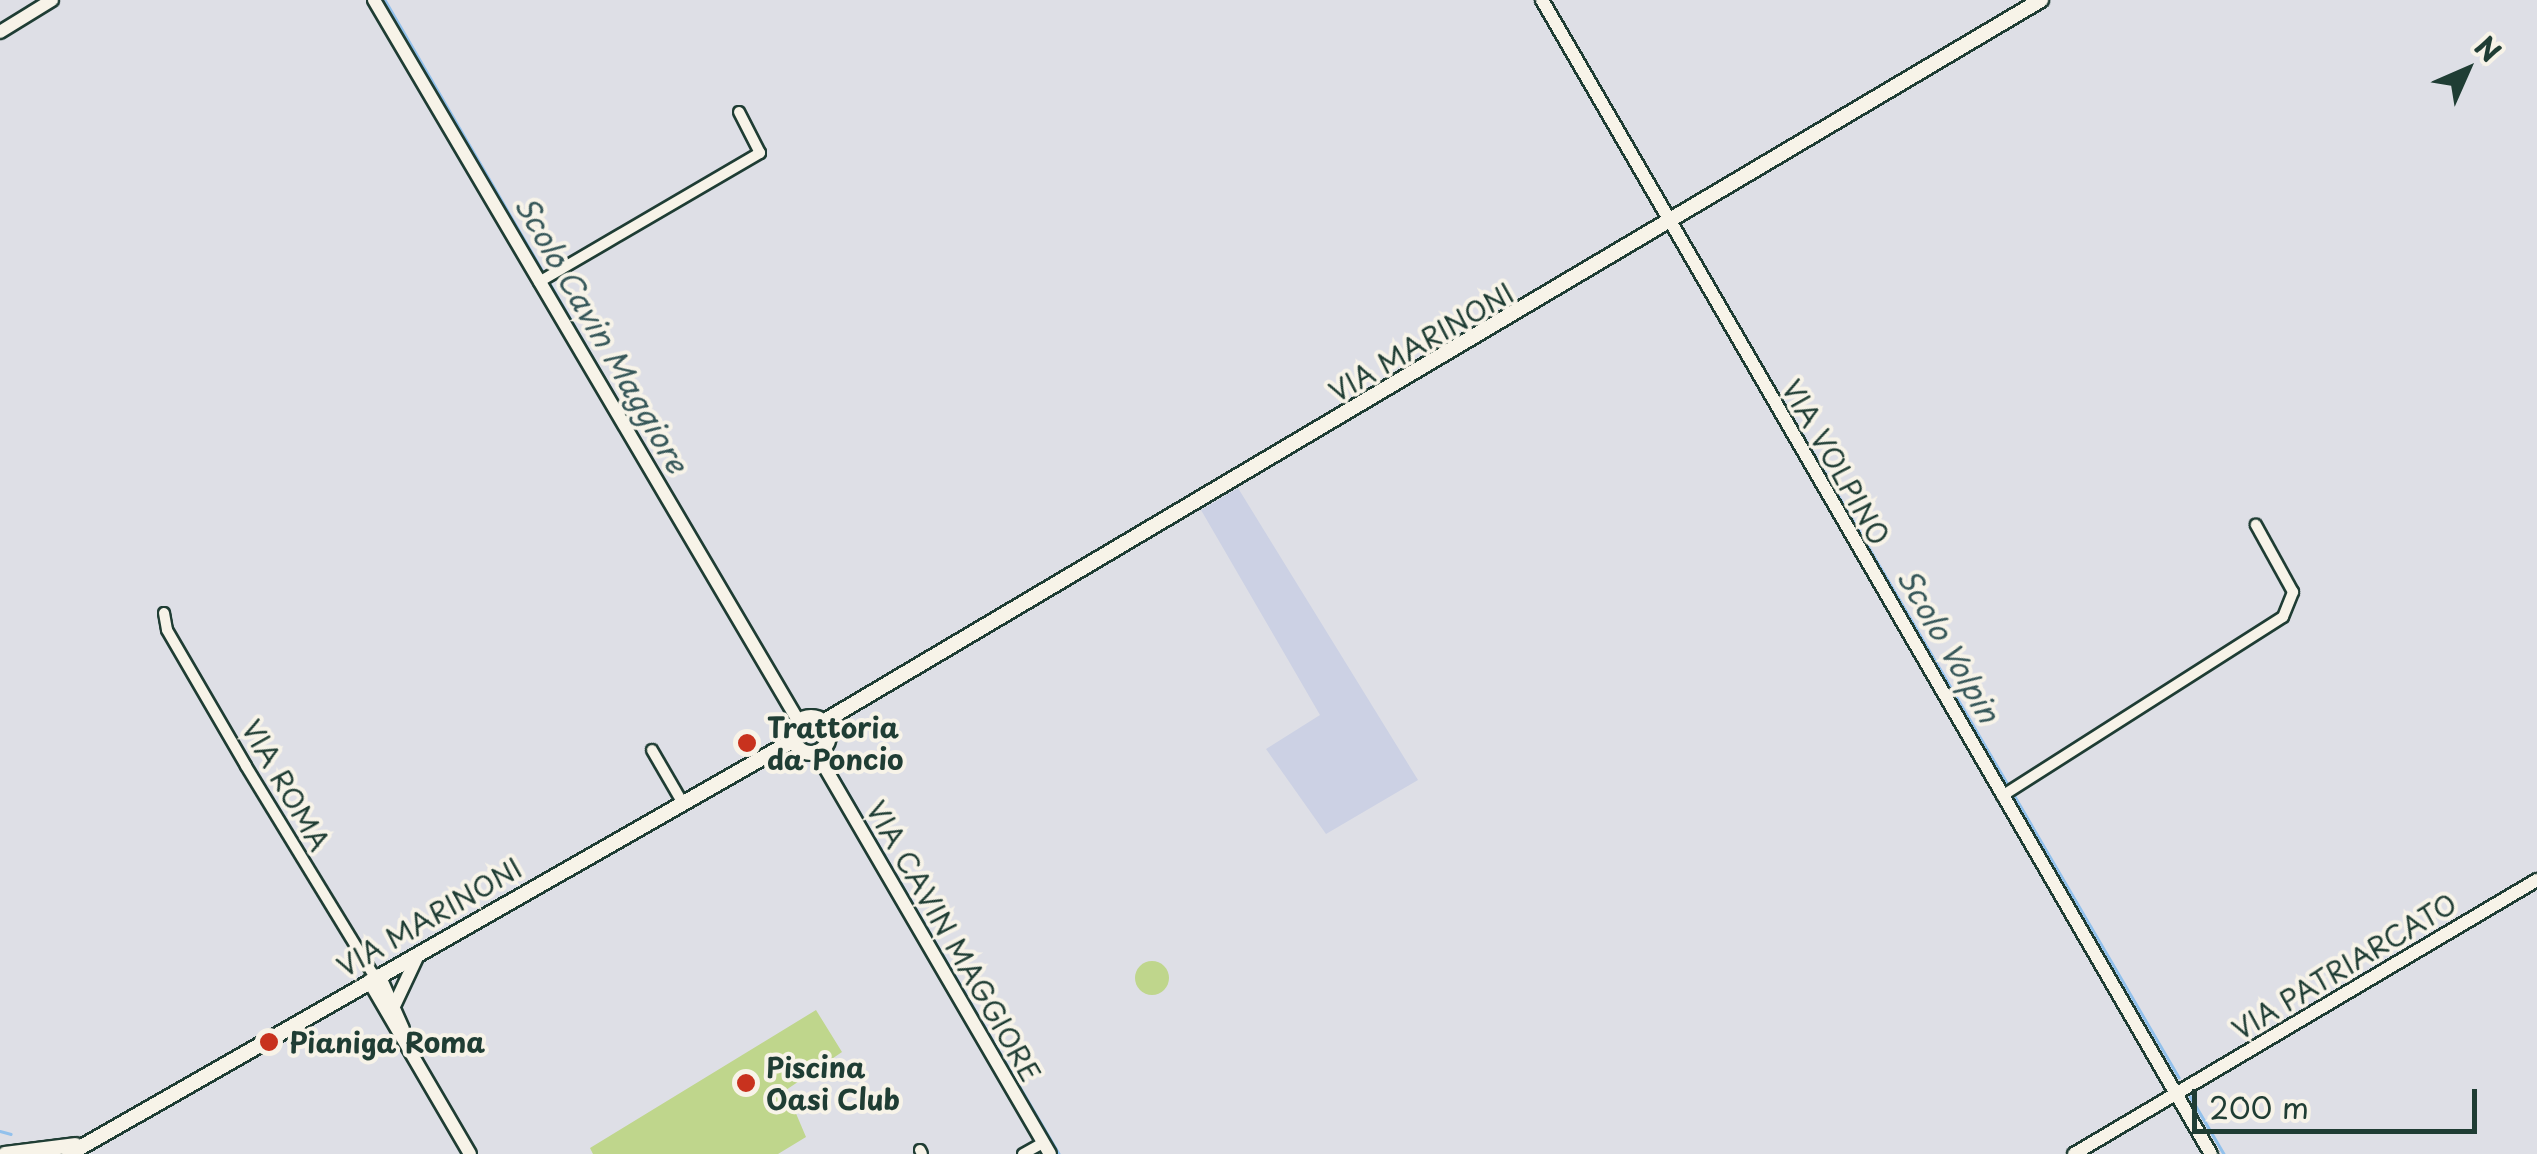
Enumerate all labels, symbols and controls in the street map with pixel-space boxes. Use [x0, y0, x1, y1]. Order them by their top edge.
north arrow [2417, 20, 2517, 120]
text: N [2466, 25, 2512, 71]
water label: Scolo Cavin Maggiore [508, 189, 696, 479]
street label: VIA MARINONI [1322, 275, 1520, 409]
street label: VIA VOLPINO [1776, 374, 1896, 550]
water label: Scolo Volpin [1890, 561, 2008, 729]
place label: Trattoria da Poncio [767, 710, 904, 776]
street label: VIA ROMA [235, 713, 337, 857]
marker: Trattoria da Poncio [736, 732, 758, 754]
street label: VIA CAVIN MAGGIORE [859, 794, 1049, 1088]
street label: VIA MARINONI [330, 850, 528, 984]
street label: VIA PATRIARCATO [2225, 885, 2463, 1047]
place label: Pianiga Roma [289, 1025, 486, 1059]
marker: Pianiga Roma [258, 1031, 280, 1053]
place label: Piscina Oasi Club [766, 1050, 900, 1116]
scale bar [2197, 1069, 2482, 1131]
marker: Piscina Oasi Club [735, 1072, 757, 1094]
text: 200 m [2209, 1084, 2309, 1129]

